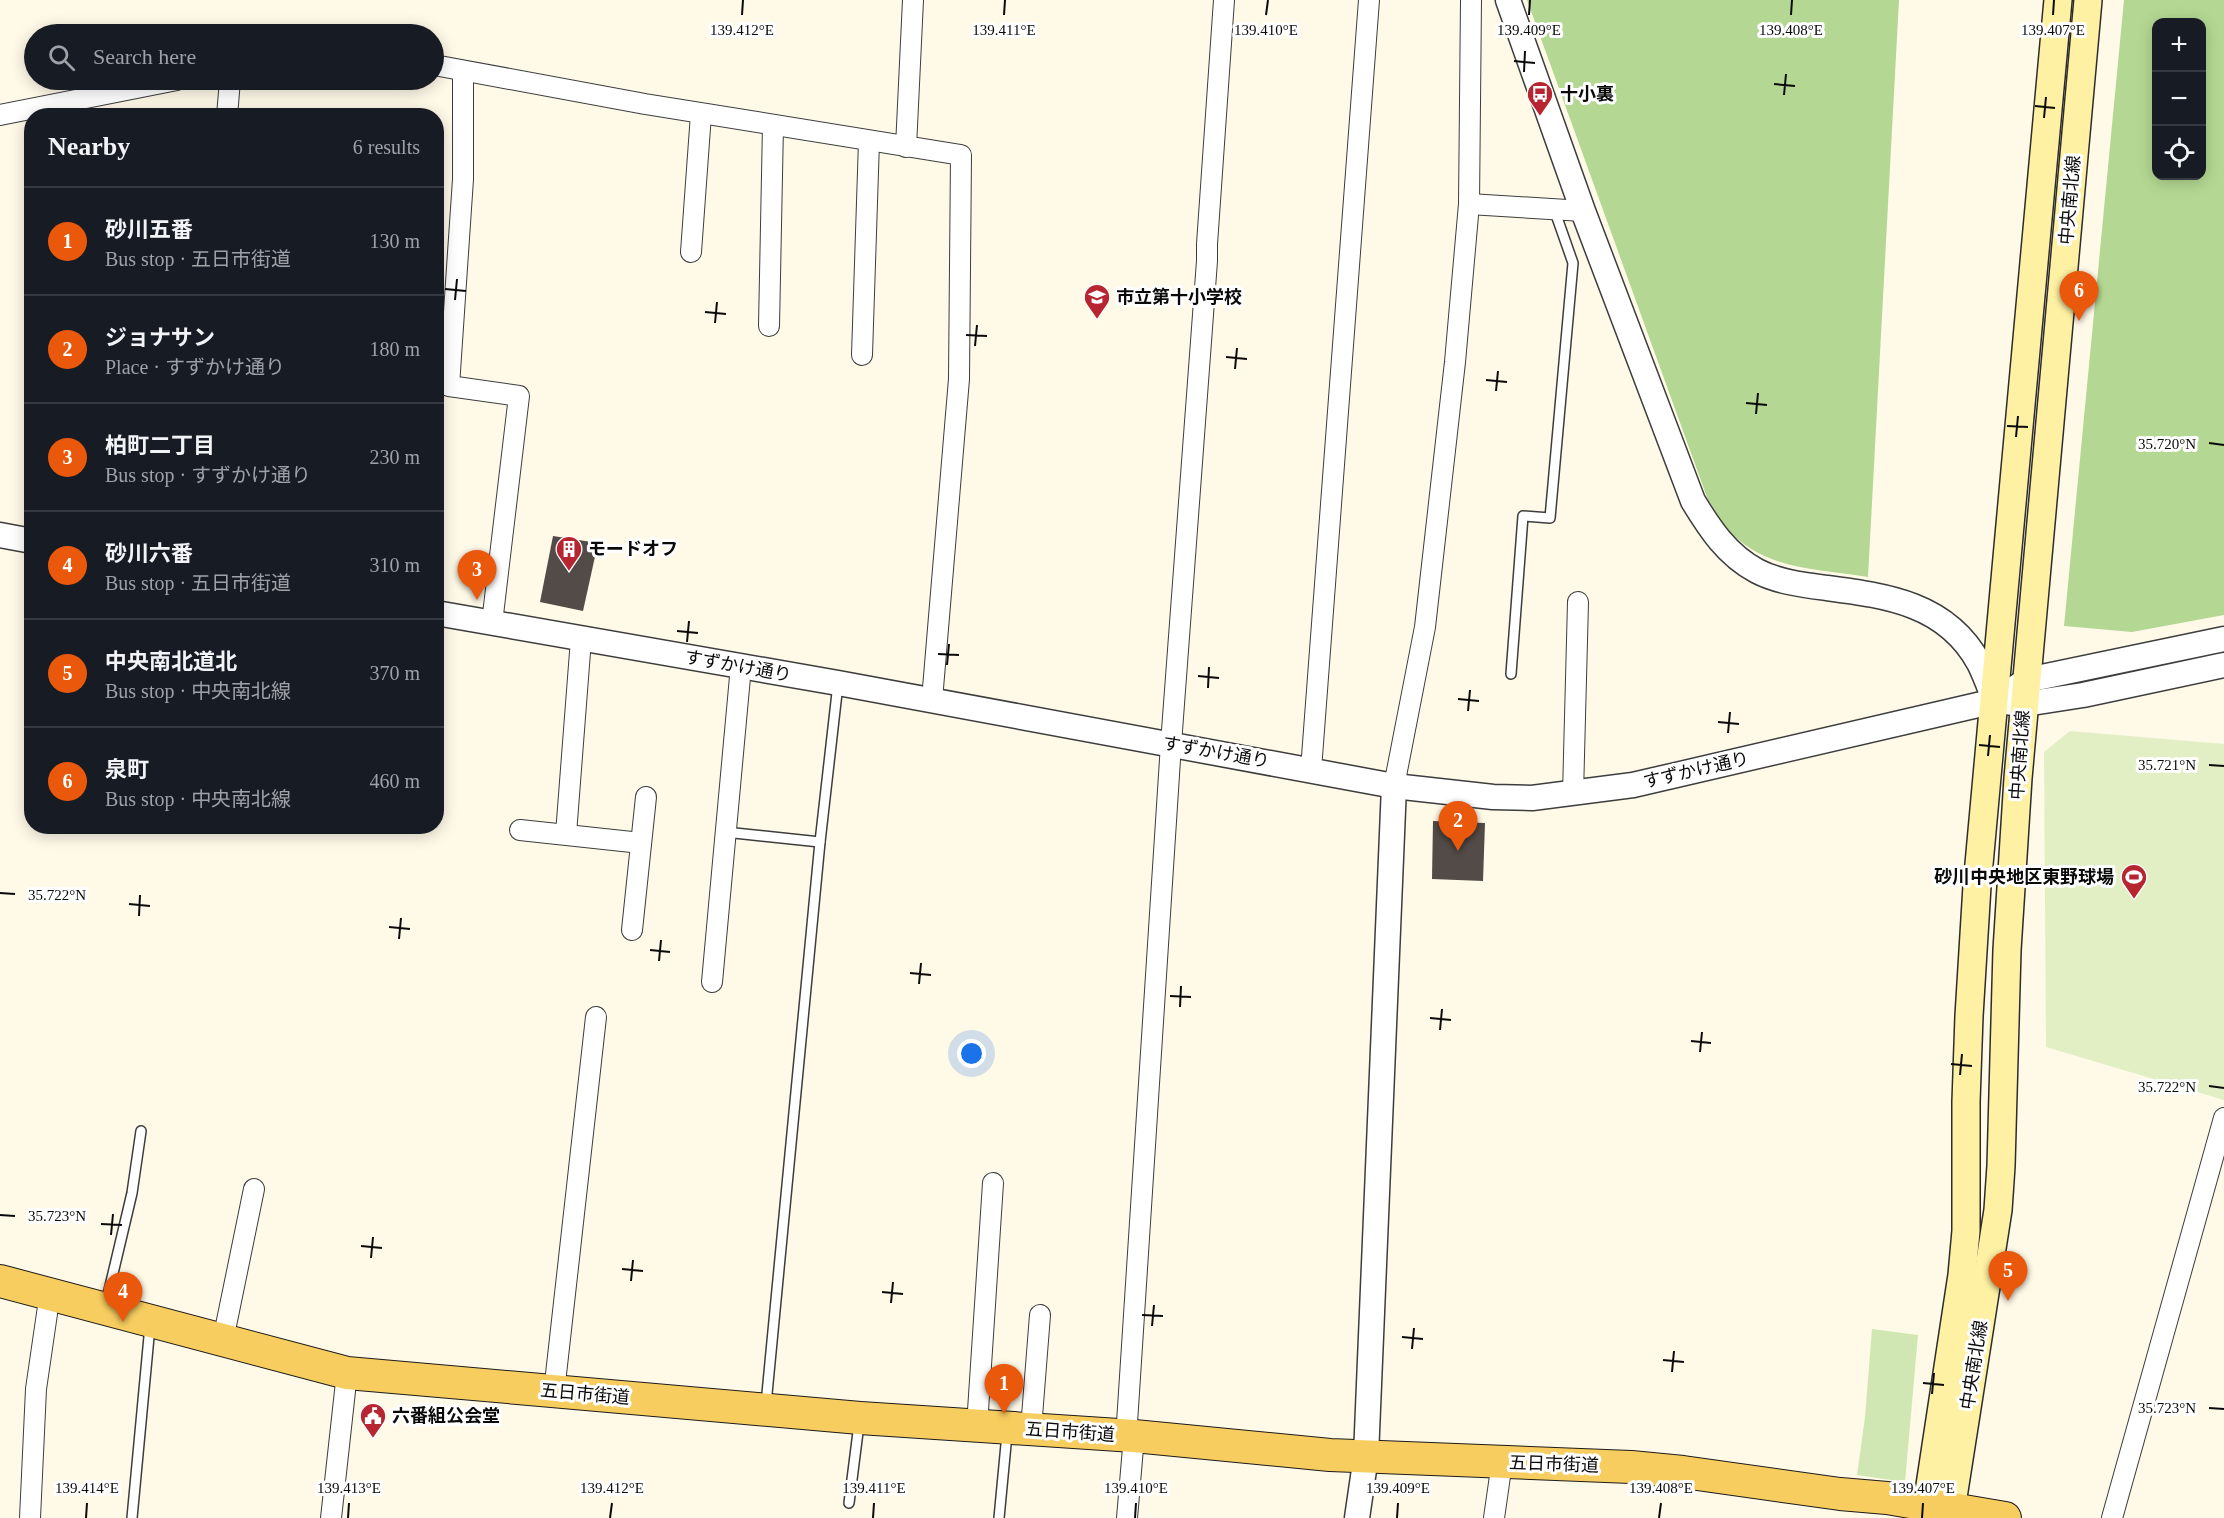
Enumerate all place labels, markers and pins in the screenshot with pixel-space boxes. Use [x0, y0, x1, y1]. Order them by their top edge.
bus stop icon: 十小裏 [1525, 79, 1555, 117]
place label: 十小裏 [1560, 84, 1614, 104]
pin: 6 [2060, 272, 2098, 321]
school or university icon: 市立第十小学校 [1082, 282, 1112, 320]
place label: 市立第十小学校 [1116, 287, 1242, 307]
building icon: モードオフ [554, 534, 584, 572]
place label: モードオフ [588, 539, 678, 559]
pin: 3 [458, 550, 496, 600]
pin: 2 [1438, 802, 1478, 851]
sports icon: 砂川中央地区東野球場 [2119, 862, 2149, 900]
place label: 砂川中央地区東野球場 [1934, 867, 2114, 887]
pin: 5 [1988, 1252, 2028, 1301]
pin: 4 [104, 1272, 142, 1322]
pin: 1 [984, 1364, 1024, 1414]
public building icon: 六番組公会堂 [358, 1401, 388, 1439]
place label: 六番組公会堂 [392, 1406, 500, 1426]

